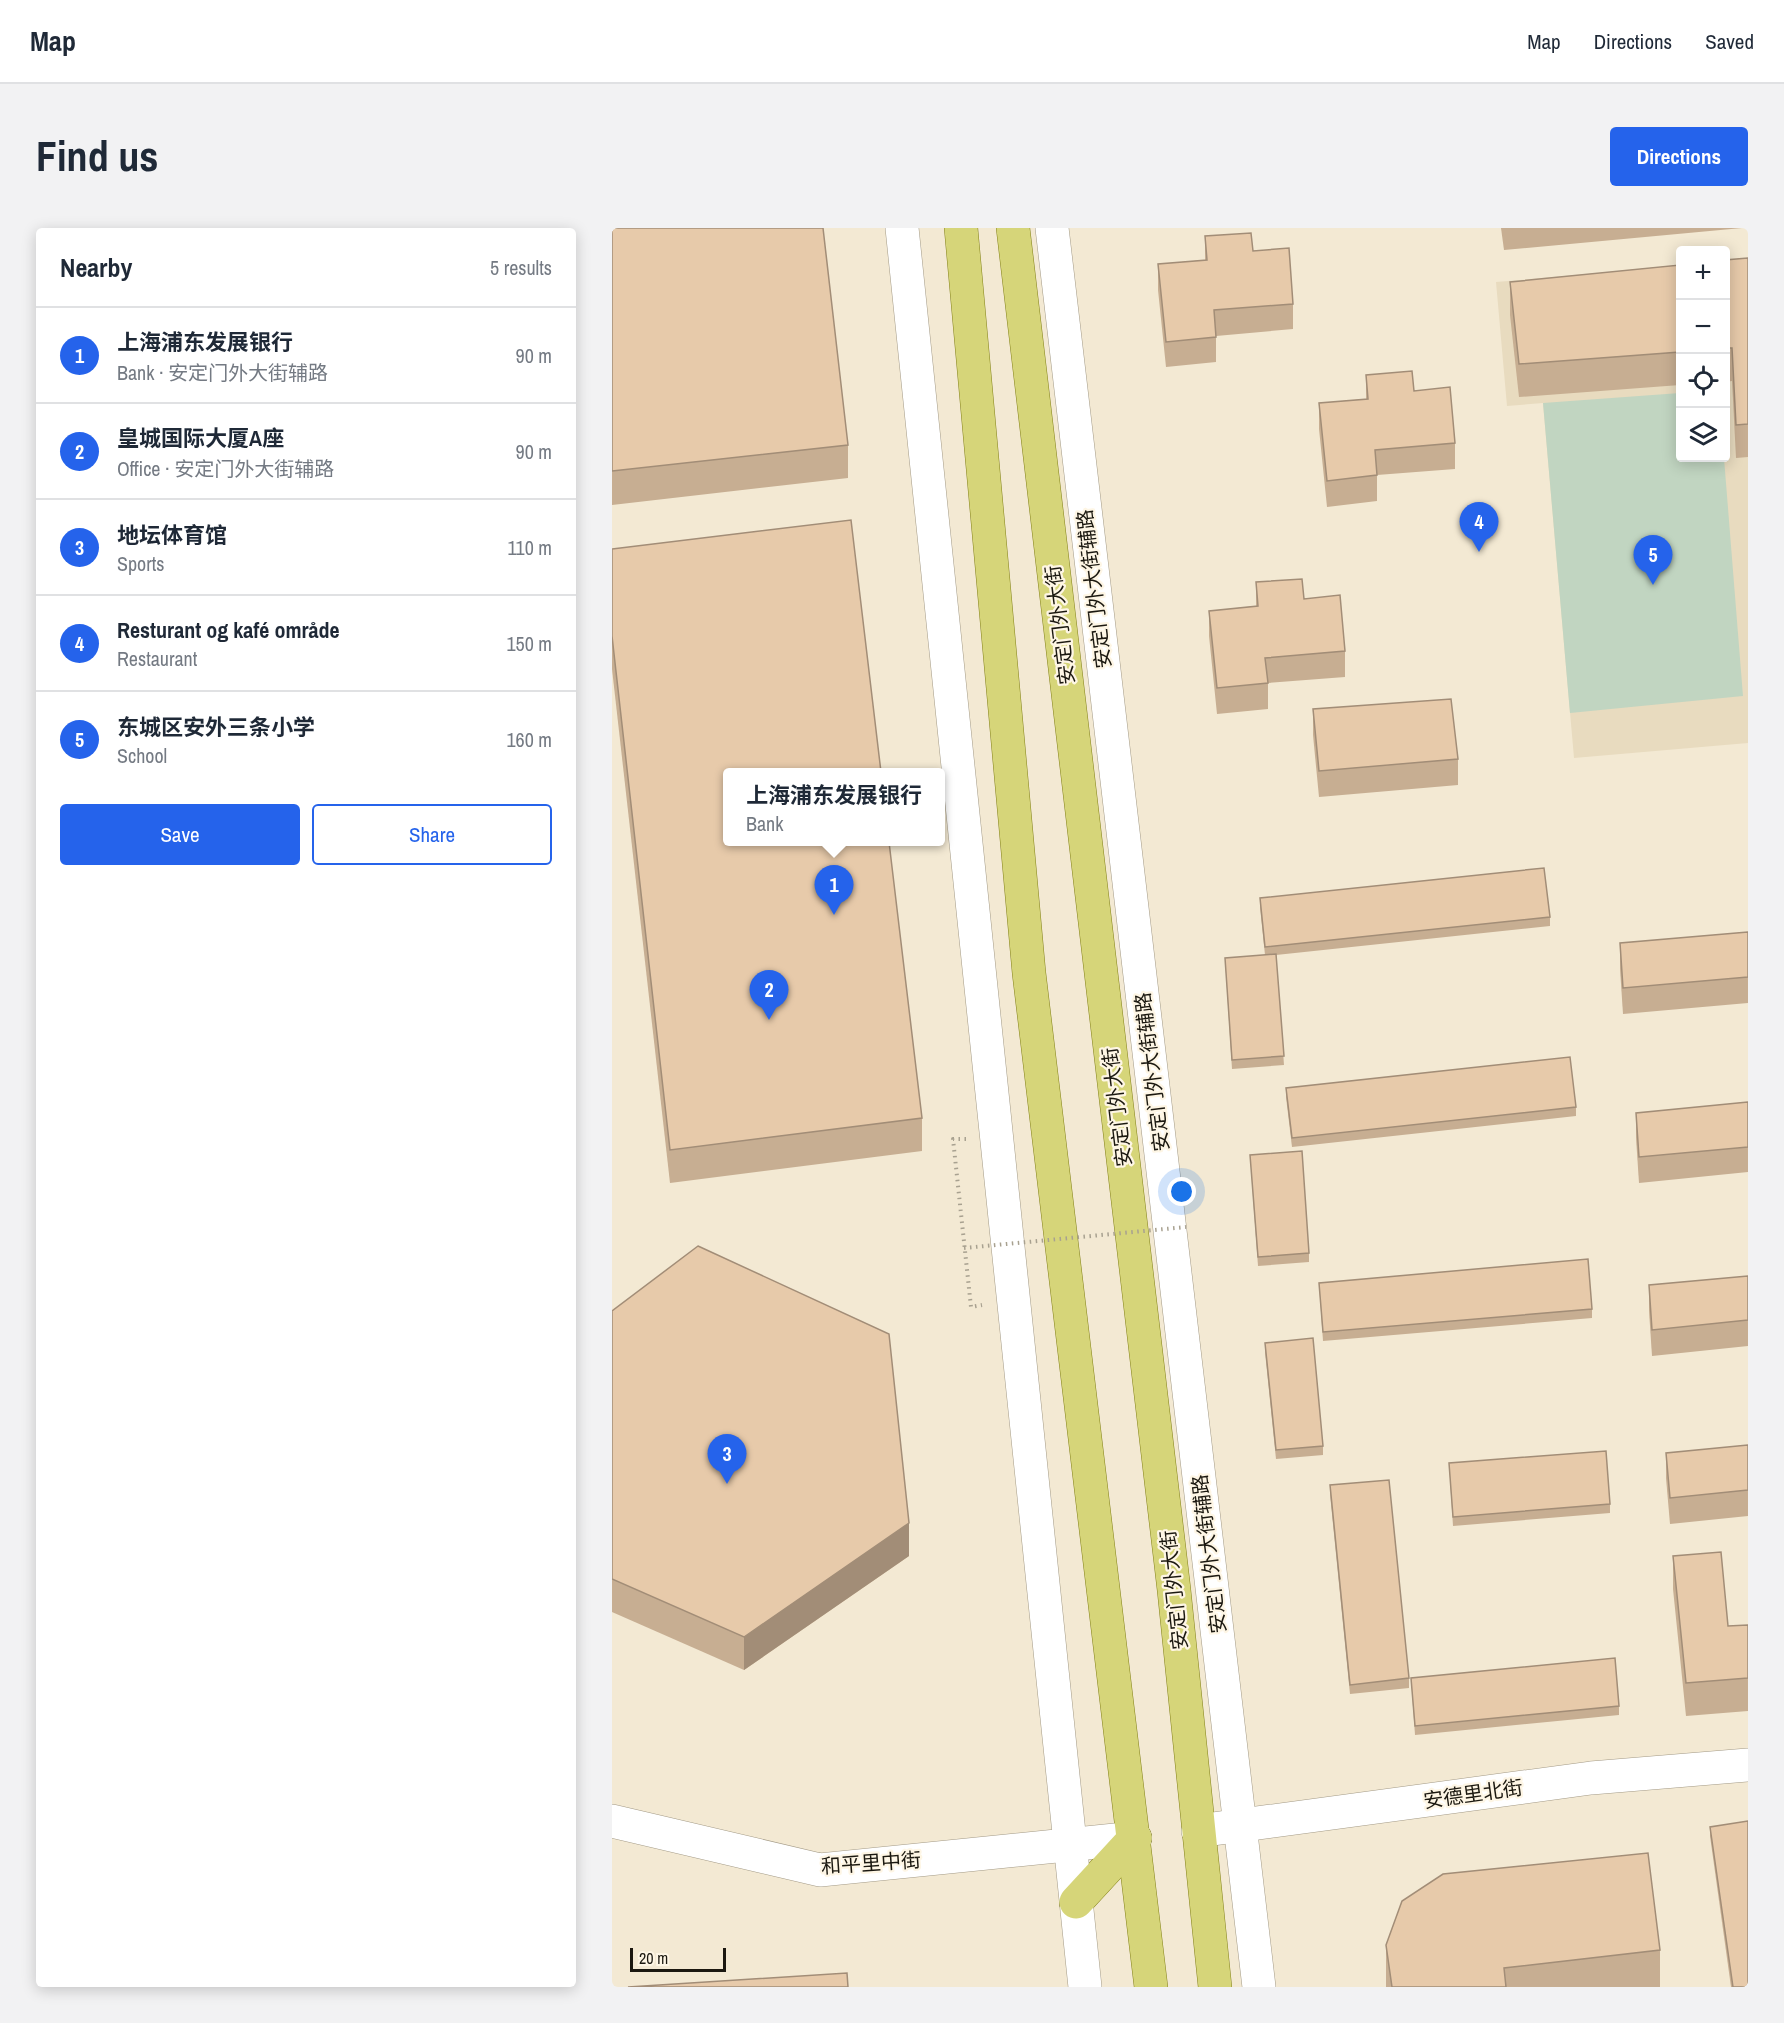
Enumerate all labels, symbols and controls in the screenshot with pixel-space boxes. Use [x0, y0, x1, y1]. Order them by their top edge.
text: Map [30, 22, 76, 60]
text: Map [1527, 27, 1561, 56]
text: Directions [1594, 27, 1672, 56]
text: Saved [1705, 27, 1754, 56]
button: Directions [1610, 127, 1748, 186]
text: Find us [36, 128, 158, 184]
map controls [1676, 246, 1730, 462]
button: + [1676, 246, 1730, 300]
text: Nearby [60, 250, 132, 285]
text: 5 results [490, 254, 552, 281]
button: − [1676, 300, 1730, 354]
text: 上海浦东发展银行 [117, 327, 293, 357]
text: 1 [75, 342, 84, 369]
text: 90 m [516, 342, 552, 369]
button: locate [1676, 354, 1730, 408]
text: Bank · 安定门外大街辅路 [117, 359, 328, 386]
button: layers [1676, 408, 1730, 462]
text: 皇城国际大厦A座 [117, 423, 284, 453]
text: 2 [75, 438, 84, 465]
text: 90 m [516, 438, 552, 465]
text: Office · 安定门外大街辅路 [117, 455, 334, 482]
pin: 4 [1460, 502, 1498, 552]
street label: 安定门外大街辅路 [1070, 508, 1117, 670]
text: 地坛体育馆 [117, 520, 227, 550]
text: 3 [75, 534, 84, 561]
text: 110 m [508, 534, 552, 561]
pin: 5 [1634, 536, 1672, 585]
text: Sports [117, 550, 164, 577]
street label: 安定门外大街 [1039, 564, 1080, 686]
text: Resturant og kafé område [117, 615, 340, 645]
text: 4 [75, 630, 84, 657]
text: 150 m [506, 630, 552, 657]
text: Restaurant [117, 645, 197, 672]
text: 东城区安外三条小学 [117, 712, 315, 742]
text: 5 [75, 726, 84, 753]
text: 160 m [506, 726, 552, 753]
text: School [117, 742, 167, 769]
popup [723, 768, 945, 846]
text: 上海浦东发展银行 [746, 780, 922, 810]
button: Save [60, 804, 300, 865]
button: Share [312, 804, 552, 865]
text: Bank [746, 810, 783, 837]
pin: 1 [814, 866, 854, 915]
pin: 2 [750, 970, 788, 1020]
street label: 安定门外大街辅路 [1128, 991, 1175, 1153]
street label: 安定门外大街 [1096, 1046, 1137, 1168]
your location [1167, 1177, 1196, 1206]
pin: 3 [708, 1434, 746, 1484]
street label: 安定门外大街辅路 [1185, 1473, 1232, 1635]
street label: 安定门外大街 [1154, 1529, 1193, 1651]
street label: 安德里北街 [1422, 1773, 1524, 1814]
street label: 和平里中街 [820, 1846, 922, 1879]
scale bar [630, 1945, 726, 1972]
text: 20 m [639, 1947, 668, 1969]

